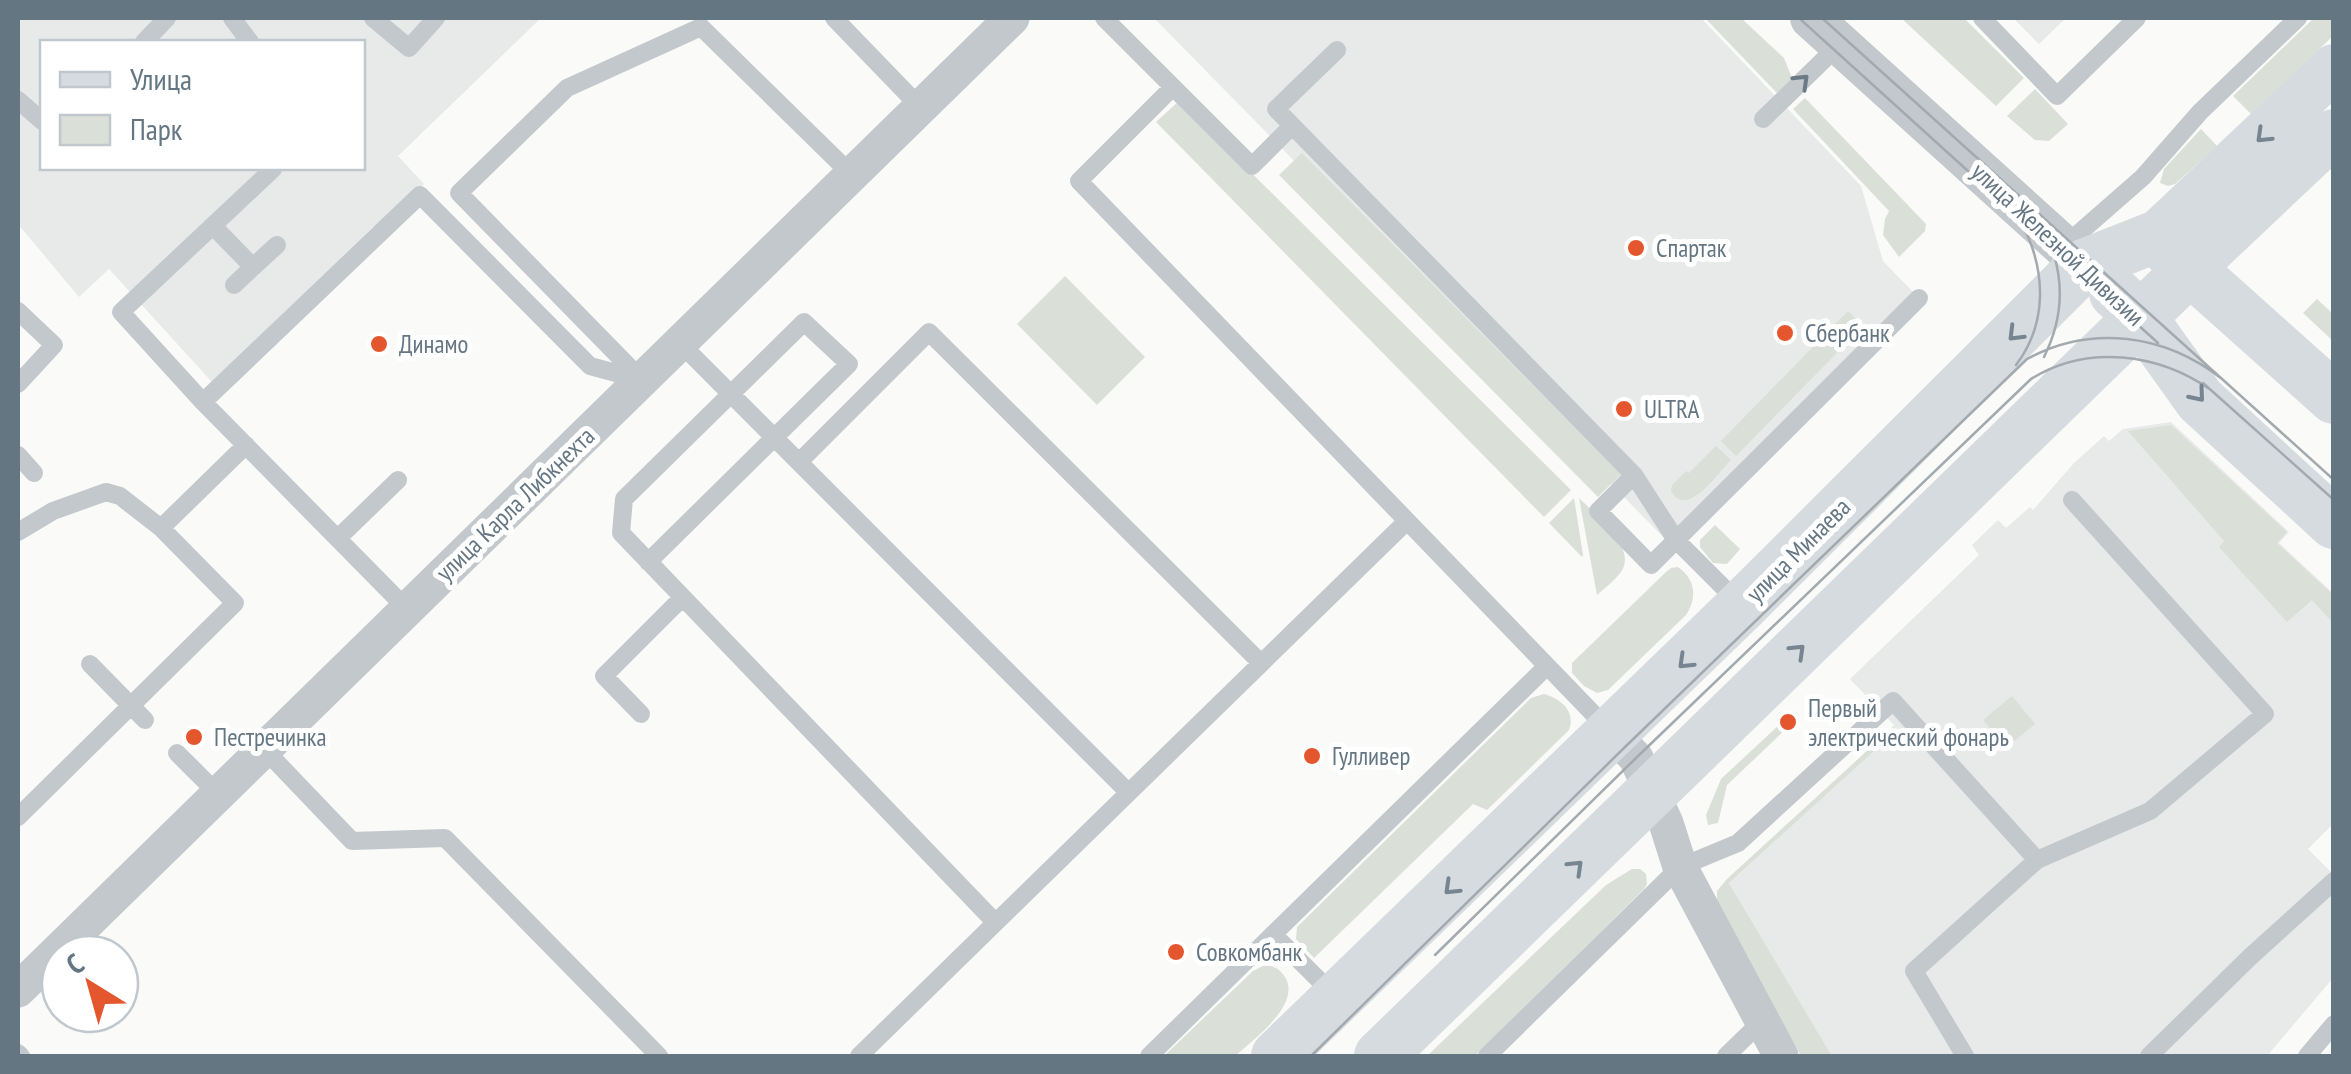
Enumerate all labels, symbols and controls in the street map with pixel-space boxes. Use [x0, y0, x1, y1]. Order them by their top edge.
legend [40, 40, 365, 170]
text: Улица [130, 59, 192, 98]
one-way arrow [1790, 75, 1808, 93]
text: Парк [130, 109, 183, 148]
one-way arrow [2257, 124, 2275, 142]
street label: улица Железной Дивизии [1965, 156, 2151, 332]
place label: Спартак [1656, 232, 1727, 264]
marker: Спартак [1625, 237, 1647, 259]
place label: Сбербанк [1805, 317, 1890, 349]
marker: Сбербанк [1774, 322, 1796, 344]
one-way arrow [2009, 323, 2027, 341]
place label: Динамо [399, 328, 468, 360]
marker: Динамо [368, 333, 390, 355]
one-way arrow [2186, 384, 2204, 402]
place label: ULTRA [1644, 393, 1700, 425]
marker: ULTRA [1613, 398, 1635, 420]
street label: улица Карла Либкнехта [429, 420, 601, 588]
street label: улица Минаева [1739, 491, 1857, 609]
one-way arrow [1787, 644, 1805, 662]
one-way arrow [1678, 650, 1696, 668]
place label: Первый электрический фонарь [1808, 692, 2009, 753]
marker: Первый электрический фонарь [1777, 711, 1799, 733]
place label: Пестречинка [214, 721, 327, 753]
marker: Пестречинка [183, 726, 205, 748]
place label: Гулливер [1332, 740, 1410, 772]
marker: Гулливер [1301, 745, 1323, 767]
one-way arrow [1564, 861, 1582, 879]
one-way arrow [1445, 876, 1463, 894]
north arrow [40, 934, 140, 1034]
place label: Совкомбанк [1196, 936, 1303, 968]
marker: Совкомбанк [1165, 941, 1187, 963]
text: С [58, 945, 91, 982]

